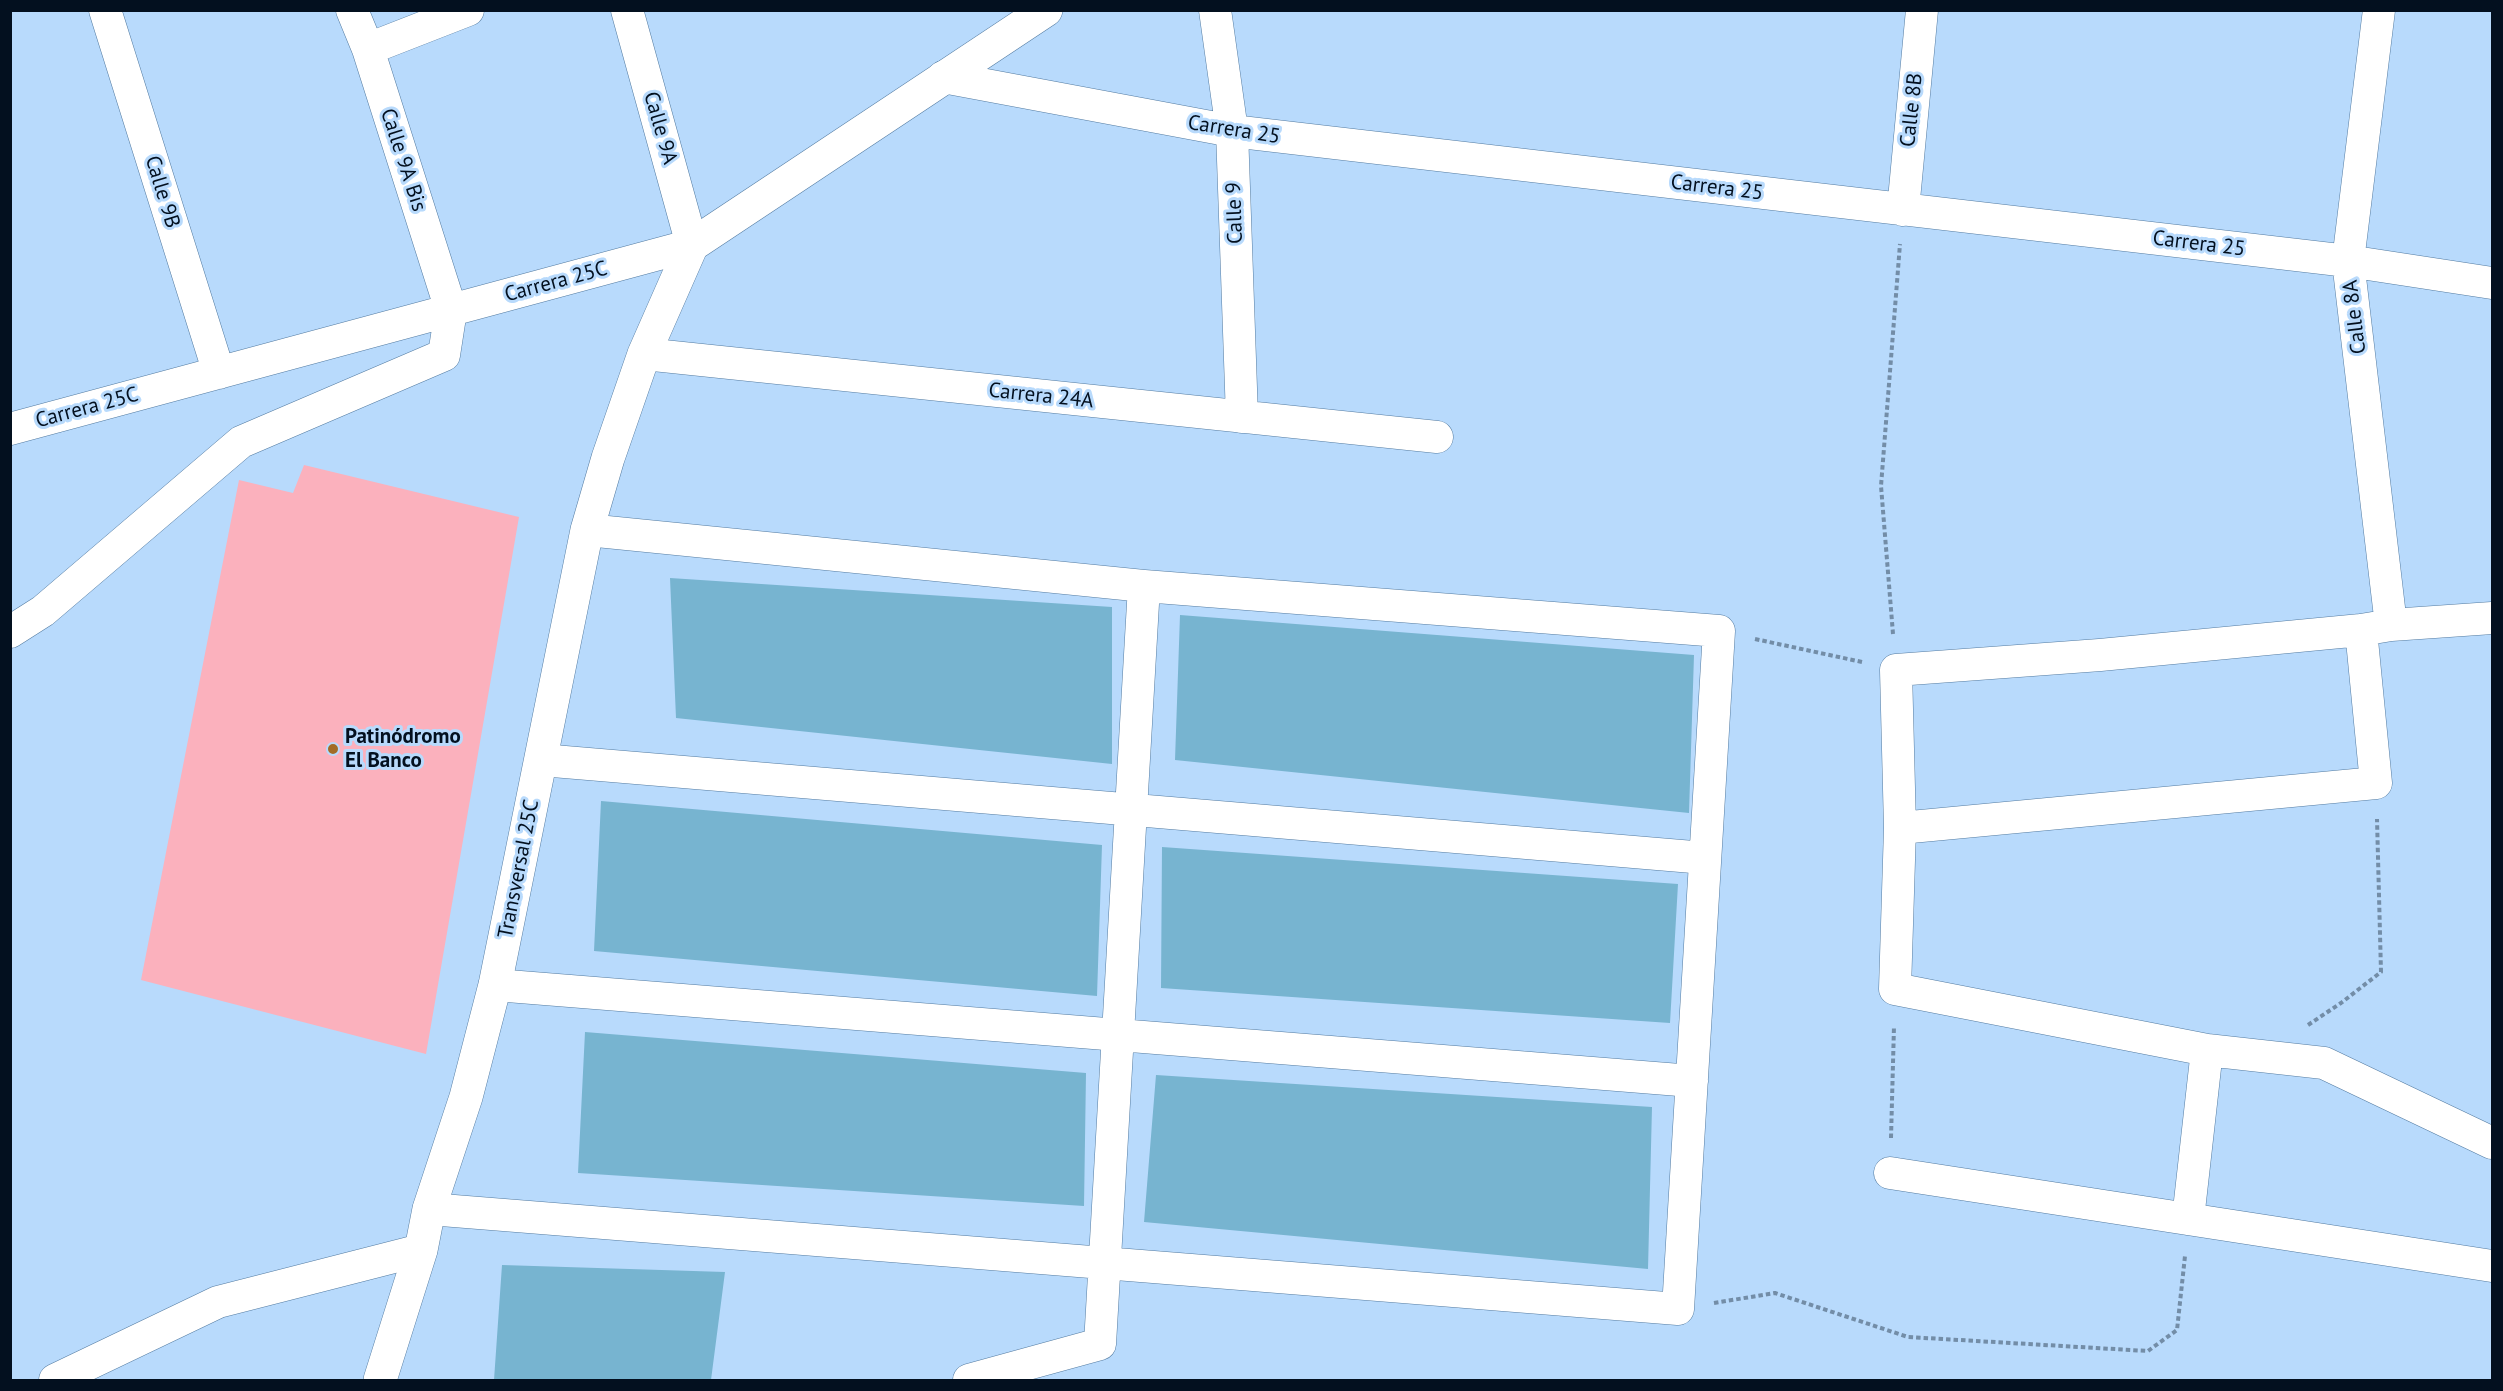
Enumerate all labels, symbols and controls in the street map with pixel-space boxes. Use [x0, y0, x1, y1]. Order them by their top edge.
street label: Calle 8B [1896, 72, 1928, 148]
street label: Calle 9A [638, 89, 682, 167]
street label: Calle 9A Bis [375, 105, 431, 215]
street label: Carrera 25 [1186, 110, 1282, 150]
street label: Calle 9B [139, 153, 185, 231]
street label: Carrera 25 [1669, 170, 1765, 206]
street label: Calle 9 [1221, 182, 1249, 244]
street label: Carrera 25 [2151, 226, 2247, 262]
street label: Carrera 25C [502, 256, 610, 308]
street label: Calle 8A [2338, 279, 2372, 355]
street label: Carrera 24A [987, 378, 1095, 414]
street label: Carrera 25C [33, 382, 141, 434]
place label: Patinódromo El Banco [345, 724, 461, 774]
marker: Patinódromo El Banco [326, 742, 340, 756]
street label: Transversal 25C [493, 797, 545, 941]

